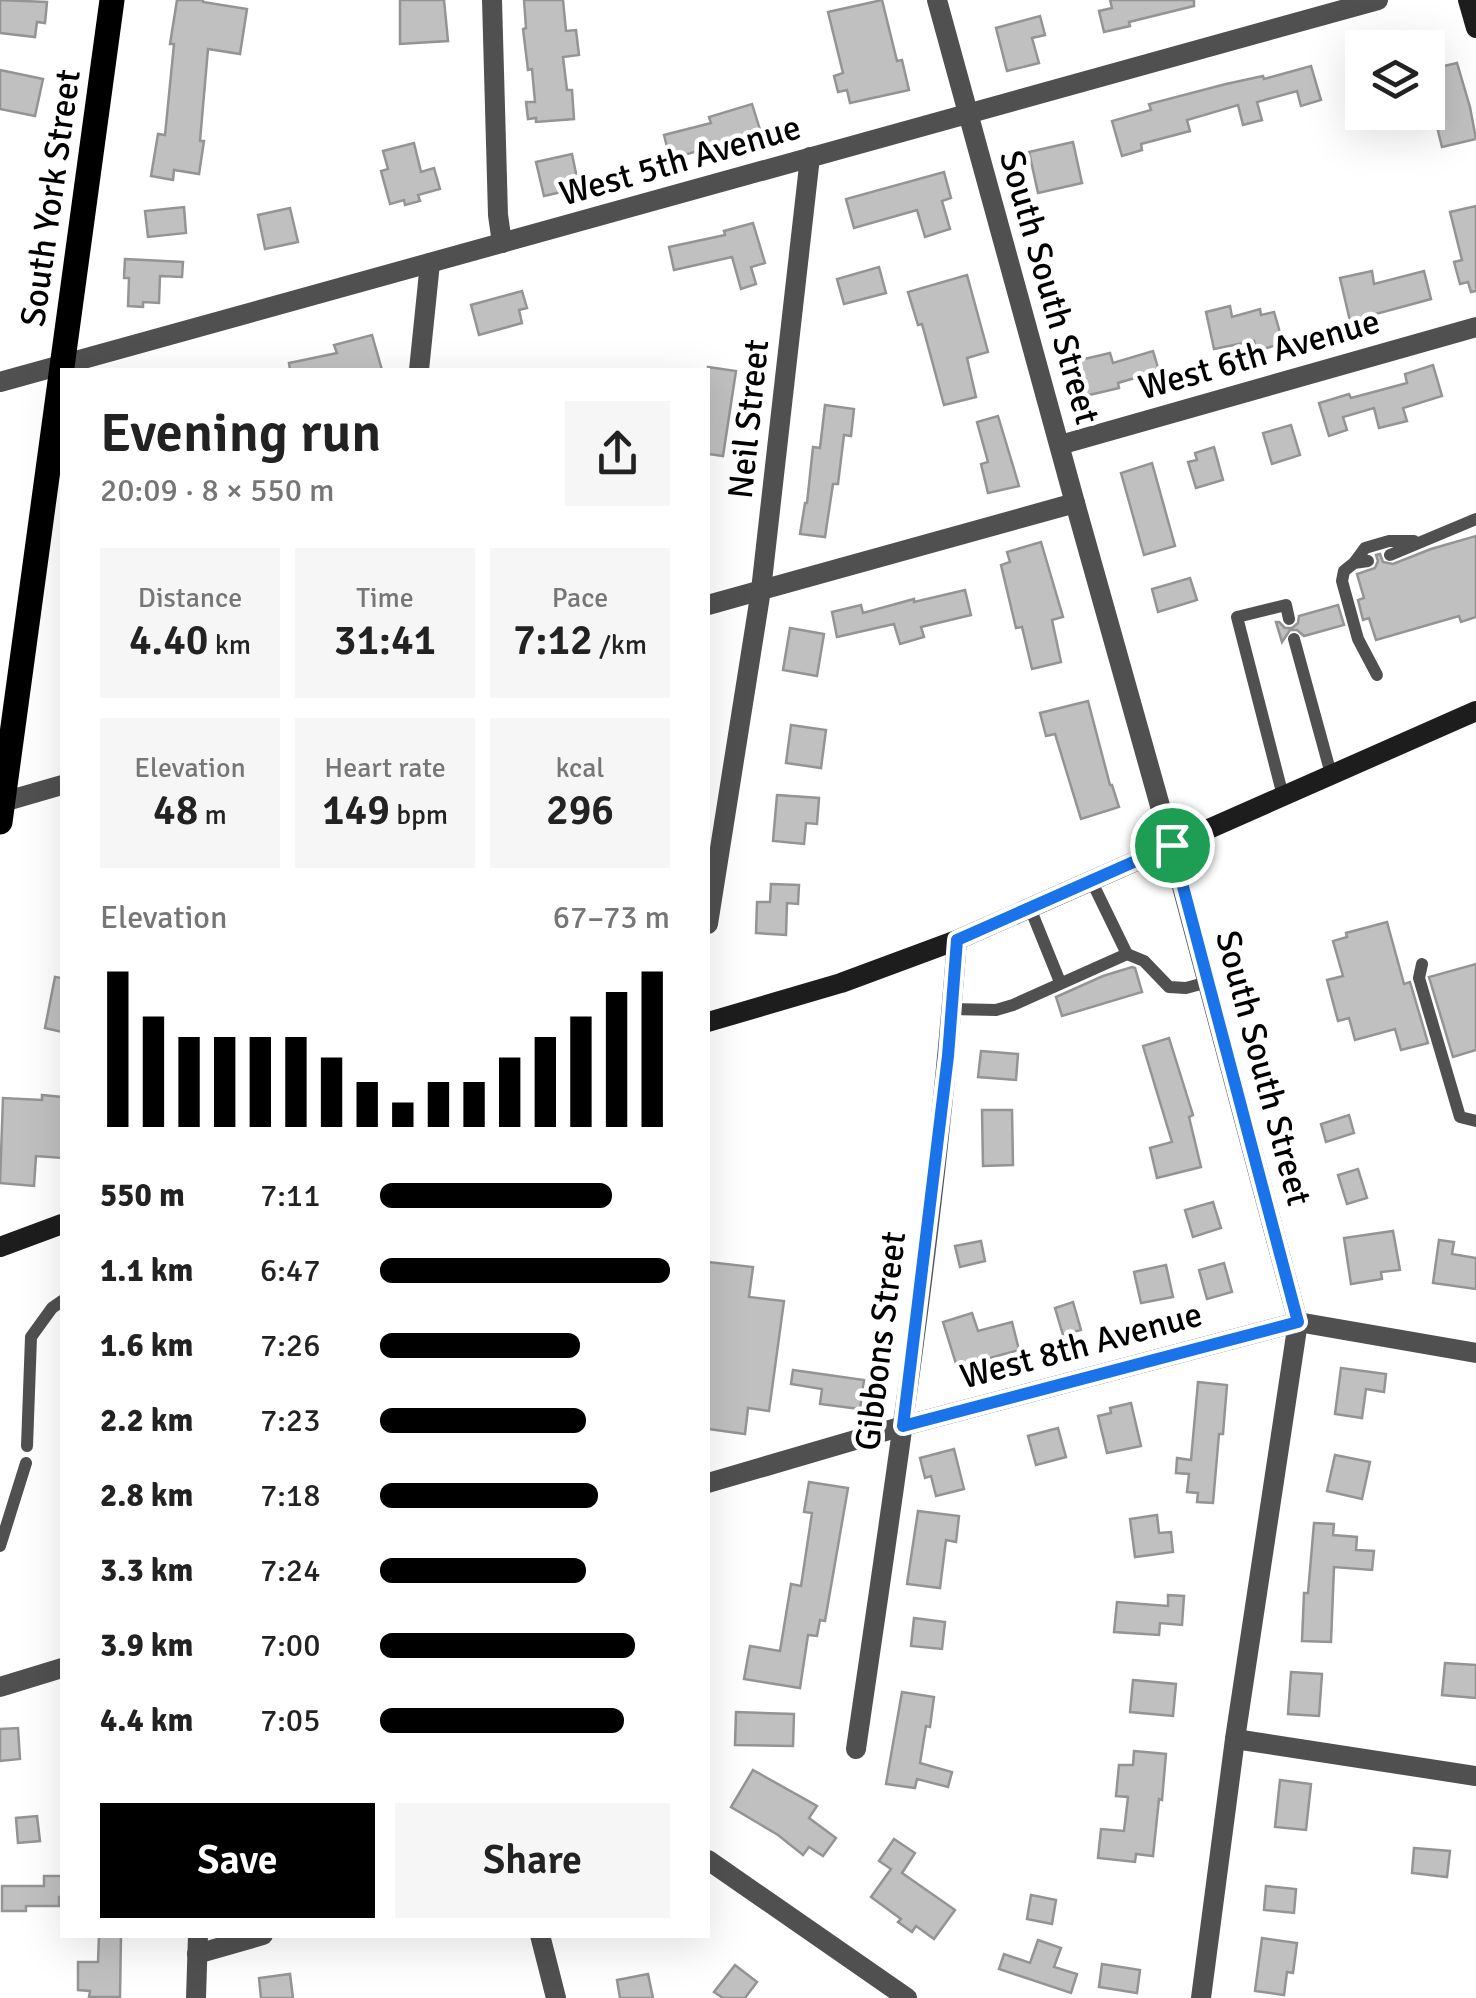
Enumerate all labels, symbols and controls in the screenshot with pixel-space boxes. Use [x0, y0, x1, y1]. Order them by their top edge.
map controls [1345, 30, 1445, 130]
button: layers [1345, 30, 1445, 130]
street label: South York Street [11, 67, 90, 329]
street label: West 5th Avenue [555, 106, 806, 215]
street label: South South Street [990, 145, 1109, 429]
street label: West 6th Avenue [1134, 300, 1385, 409]
street label: Neil Street [719, 337, 778, 501]
text: Evening run [100, 399, 381, 467]
button: share [565, 401, 670, 506]
text: 20:09 · 8 × 550 m [100, 471, 335, 510]
text: Distance [138, 581, 242, 615]
text: Time [356, 581, 414, 615]
text: Pace [552, 581, 608, 615]
text: 4.40 [129, 615, 209, 666]
text: 31:41 [334, 615, 436, 666]
text: 7:12 [513, 615, 593, 666]
text: km [209, 628, 251, 662]
text: /km [593, 628, 647, 662]
text: Elevation [134, 751, 246, 785]
text: Heart rate [324, 751, 446, 785]
text: kcal [555, 751, 605, 785]
text: 48 [153, 785, 198, 836]
text: 149 [322, 785, 390, 836]
text: 296 [546, 785, 614, 836]
text: m [198, 798, 227, 832]
text: bpm [390, 798, 448, 832]
pin [1130, 803, 1215, 888]
icon: arrive [1145, 818, 1200, 873]
text: Elevation [100, 898, 227, 937]
text: 67–73 m [553, 898, 670, 937]
street label: South South Street [1206, 926, 1321, 1210]
text: 550 m [100, 1176, 185, 1215]
text: 7:11 [260, 1176, 320, 1215]
street label: Gibbons Street [846, 1229, 915, 1453]
text: 1.1 km [100, 1251, 193, 1290]
text: 6:47 [260, 1251, 320, 1290]
street label: West 8th Avenue [956, 1293, 1207, 1398]
text: 1.6 km [100, 1326, 193, 1365]
text: 7:26 [260, 1326, 320, 1365]
text: 2.2 km [100, 1401, 193, 1440]
text: 7:23 [260, 1401, 320, 1440]
text: 2.8 km [100, 1476, 193, 1515]
text: 7:18 [260, 1476, 320, 1515]
text: 3.3 km [100, 1551, 193, 1590]
text: 7:24 [260, 1551, 320, 1590]
text: 3.9 km [100, 1626, 193, 1665]
text: 7:00 [260, 1626, 320, 1665]
text: 4.4 km [100, 1701, 193, 1740]
text: 7:05 [260, 1701, 320, 1740]
button: Save [100, 1803, 375, 1918]
button: Share [395, 1803, 670, 1918]

